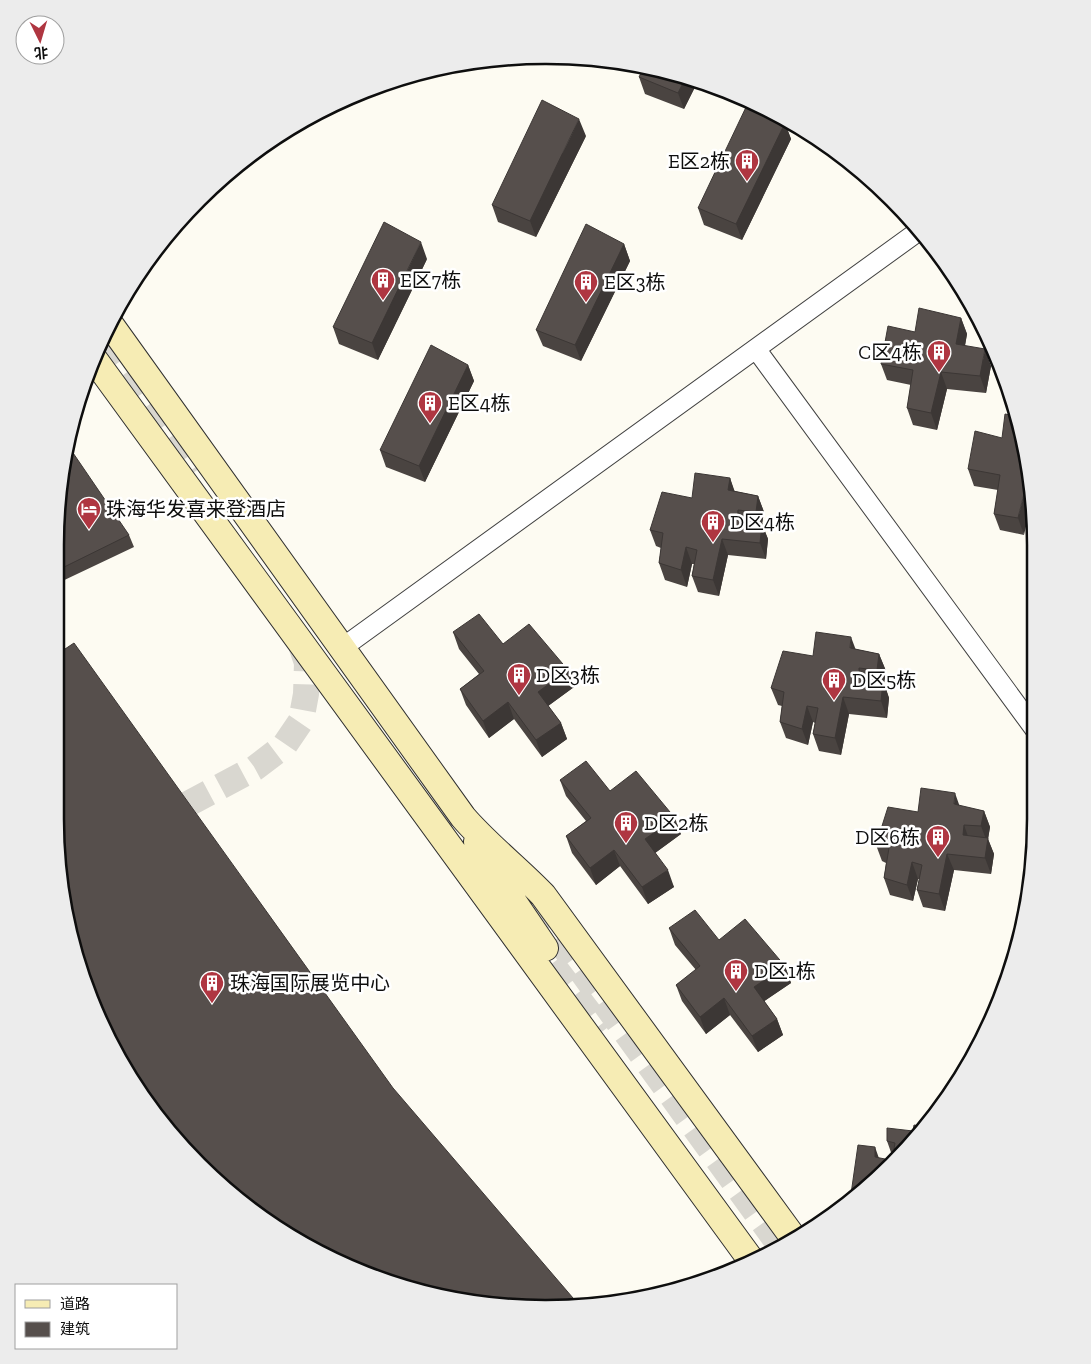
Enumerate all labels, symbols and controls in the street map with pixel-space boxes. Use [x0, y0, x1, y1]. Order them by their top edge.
north arrow [15, 15, 65, 65]
text: 北 [33, 43, 49, 62]
building icon: E区2栋 [734, 148, 760, 182]
place label: E区2栋 [668, 149, 730, 173]
building icon: E区7栋 [370, 267, 396, 301]
place label: E区7栋 [400, 268, 461, 292]
building icon: E区3栋 [573, 269, 599, 303]
place label: E区3栋 [604, 270, 666, 294]
building icon: C区4栋 [926, 339, 952, 373]
place label: C区4栋 [858, 340, 922, 364]
building icon: E区4栋 [417, 390, 443, 424]
place label: E区4栋 [448, 391, 511, 415]
hotel icon: 珠海华发喜来登酒店 [76, 496, 102, 530]
place label: 珠海华发喜来登酒店 [106, 497, 286, 521]
building icon: D区4栋 [700, 509, 726, 543]
place label: D区4栋 [730, 510, 795, 534]
building icon: D区3栋 [506, 662, 532, 696]
place label: D区3栋 [536, 663, 600, 687]
building icon: D区5栋 [821, 667, 847, 701]
place label: D区5栋 [852, 668, 916, 692]
building icon: D区2栋 [613, 810, 639, 844]
place label: D区2栋 [644, 811, 708, 835]
building icon: D区6栋 [925, 824, 951, 858]
place label: D区6栋 [855, 825, 920, 849]
building icon: D区1栋 [723, 958, 749, 992]
place label: D区1栋 [754, 959, 816, 983]
building icon: 珠海国际展览中心 [199, 970, 225, 1004]
place label: 珠海国际展览中心 [230, 971, 390, 995]
legend [15, 1284, 178, 1349]
text: 道路 [60, 1295, 90, 1313]
text: 建筑 [60, 1320, 90, 1338]

